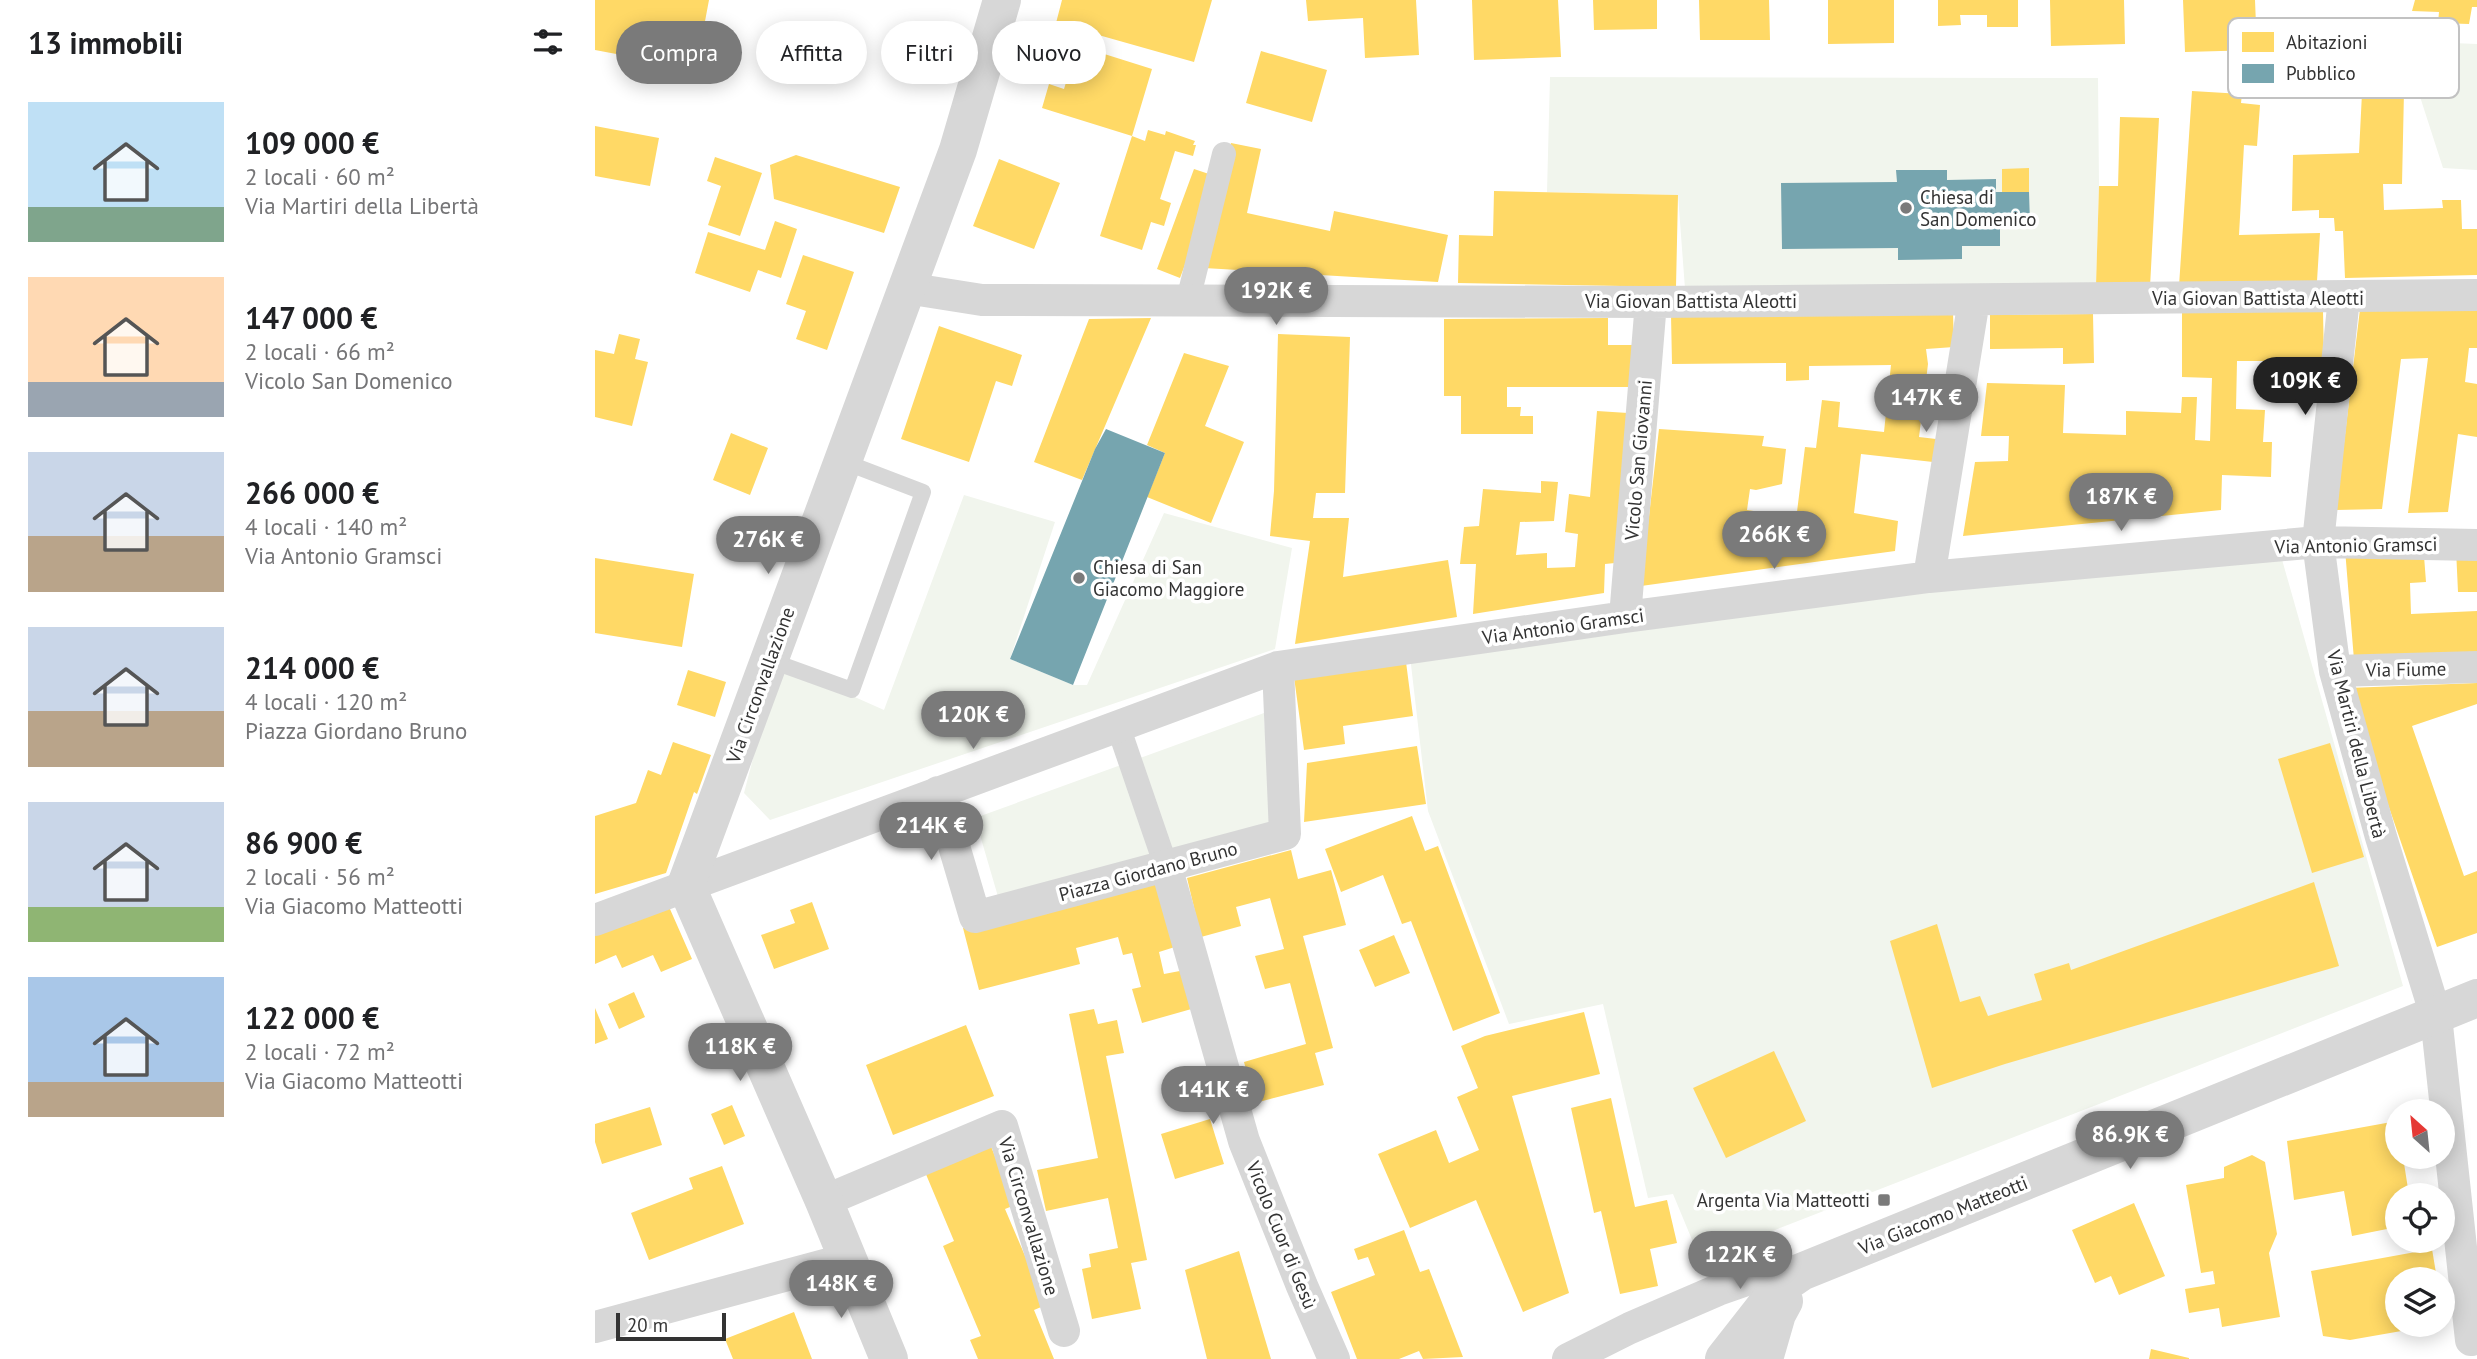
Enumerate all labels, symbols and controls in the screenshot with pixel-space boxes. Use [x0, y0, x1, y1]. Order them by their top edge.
legend [2228, 18, 2459, 98]
chip: Compra [616, 21, 742, 84]
chip: Affitta [756, 21, 867, 84]
chip: Filtri [881, 21, 978, 84]
chip: Nuovo [992, 21, 1106, 84]
text: 13 immobili [28, 23, 183, 62]
icon: filters [529, 23, 567, 61]
text: Abitazioni [2286, 30, 2368, 54]
text: Pubblico [2286, 61, 2356, 85]
text: 109 000 € [245, 123, 379, 162]
icon: home [84, 130, 168, 214]
text: 2 locali · 60 m² [245, 162, 395, 191]
place label: Chiesa di San Domenico [1920, 185, 2036, 231]
text: Via Martiri della Libertà [245, 191, 479, 220]
marker: Chiesa di San Domenico [1898, 200, 1914, 216]
pin: 192K € [1219, 268, 1333, 327]
text: 192K € [1240, 275, 1312, 304]
street label: Via Giovan Battista Aleotti [2151, 286, 2364, 310]
street label: Via Giovan Battista Aleotti [1584, 289, 1797, 313]
text: 147 000 € [245, 298, 378, 337]
icon: home [84, 305, 168, 389]
text: 2 locali · 66 m² [245, 337, 395, 366]
pin: 109K € [2248, 358, 2362, 417]
text: 109K € [2269, 365, 2341, 394]
text: Vicolo San Domenico [245, 366, 453, 395]
pin: 147K € [1869, 374, 1983, 434]
street label: Vicolo San Giovanni [1619, 379, 1657, 542]
text: 147K € [1890, 382, 1962, 411]
text: 266 000 € [245, 473, 379, 512]
pin: 187K € [2064, 474, 2178, 533]
icon: home [84, 480, 168, 564]
text: 187K € [2085, 481, 2157, 510]
text: 4 locali · 140 m² [245, 512, 407, 541]
pin: 266K € [1717, 512, 1831, 571]
pin: 276K € [711, 516, 825, 576]
text: 266K € [1738, 519, 1810, 548]
text: 276K € [732, 524, 804, 553]
street label: Via Antonio Gramsci [2273, 532, 2438, 558]
text: Via Antonio Gramsci [245, 541, 442, 570]
place label: Chiesa di San Giacomo Maggiore [1093, 555, 1244, 601]
marker: Chiesa di San Giacomo Maggiore [1071, 570, 1087, 586]
street label: Via Antonio Gramsci [1480, 603, 1645, 649]
street label: Via Circonvallazione [720, 604, 799, 767]
street label: Via Martiri della Libertà [2322, 646, 2392, 841]
text: 214 000 € [245, 648, 379, 687]
icon: home [84, 655, 168, 739]
street label: Via Fiume [2364, 656, 2447, 682]
text: 4 locali · 120 m² [245, 687, 407, 716]
pin: 120K € [916, 692, 1030, 751]
text: 120K € [937, 699, 1009, 728]
text: Piazza Giordano Bruno [245, 716, 467, 745]
pin: 214K € [874, 802, 988, 862]
text: 214K € [895, 810, 967, 839]
text: 86 900 € [245, 823, 362, 862]
icon: home [84, 830, 168, 914]
street label: Piazza Giordano Bruno [1056, 836, 1240, 906]
text: 2 locali · 56 m² [245, 862, 395, 891]
text: Via Giacomo Matteotti [245, 891, 463, 920]
text: 122 000 € [245, 998, 379, 1037]
icon: home [84, 1005, 168, 1089]
pin: 118K € [683, 1024, 797, 1083]
text: 118K € [704, 1031, 776, 1060]
text: 2 locali · 72 m² [245, 1037, 395, 1066]
text: Via Giacomo Matteotti [245, 1066, 463, 1095]
pin: 141K € [1156, 1066, 1270, 1126]
text: 141K € [1177, 1074, 1249, 1103]
north arrow [2385, 1099, 2455, 1169]
map controls [2385, 1099, 2455, 1337]
pin: 86.9K € [2065, 1112, 2195, 1171]
text: 86.9K € [2091, 1119, 2169, 1148]
street label: Via Circonvallazione [993, 1133, 1065, 1298]
street label: Vicolo Cuor di Gesù [1241, 1157, 1323, 1312]
street label: Via Giacomo Matteotti [1854, 1170, 2031, 1260]
button: locate [2385, 1183, 2455, 1253]
place label: Argenta Via Matteotti [1697, 1188, 1870, 1212]
marker: Argenta Via Matteotti [1876, 1192, 1892, 1208]
pin: 122K € [1683, 1232, 1797, 1291]
text: 122K € [1704, 1239, 1776, 1268]
pin: 148K € [784, 1260, 898, 1320]
button: layers [2385, 1267, 2455, 1337]
text: 148K € [805, 1268, 877, 1297]
scale bar [616, 1310, 726, 1342]
text: 20 m [627, 1313, 668, 1337]

